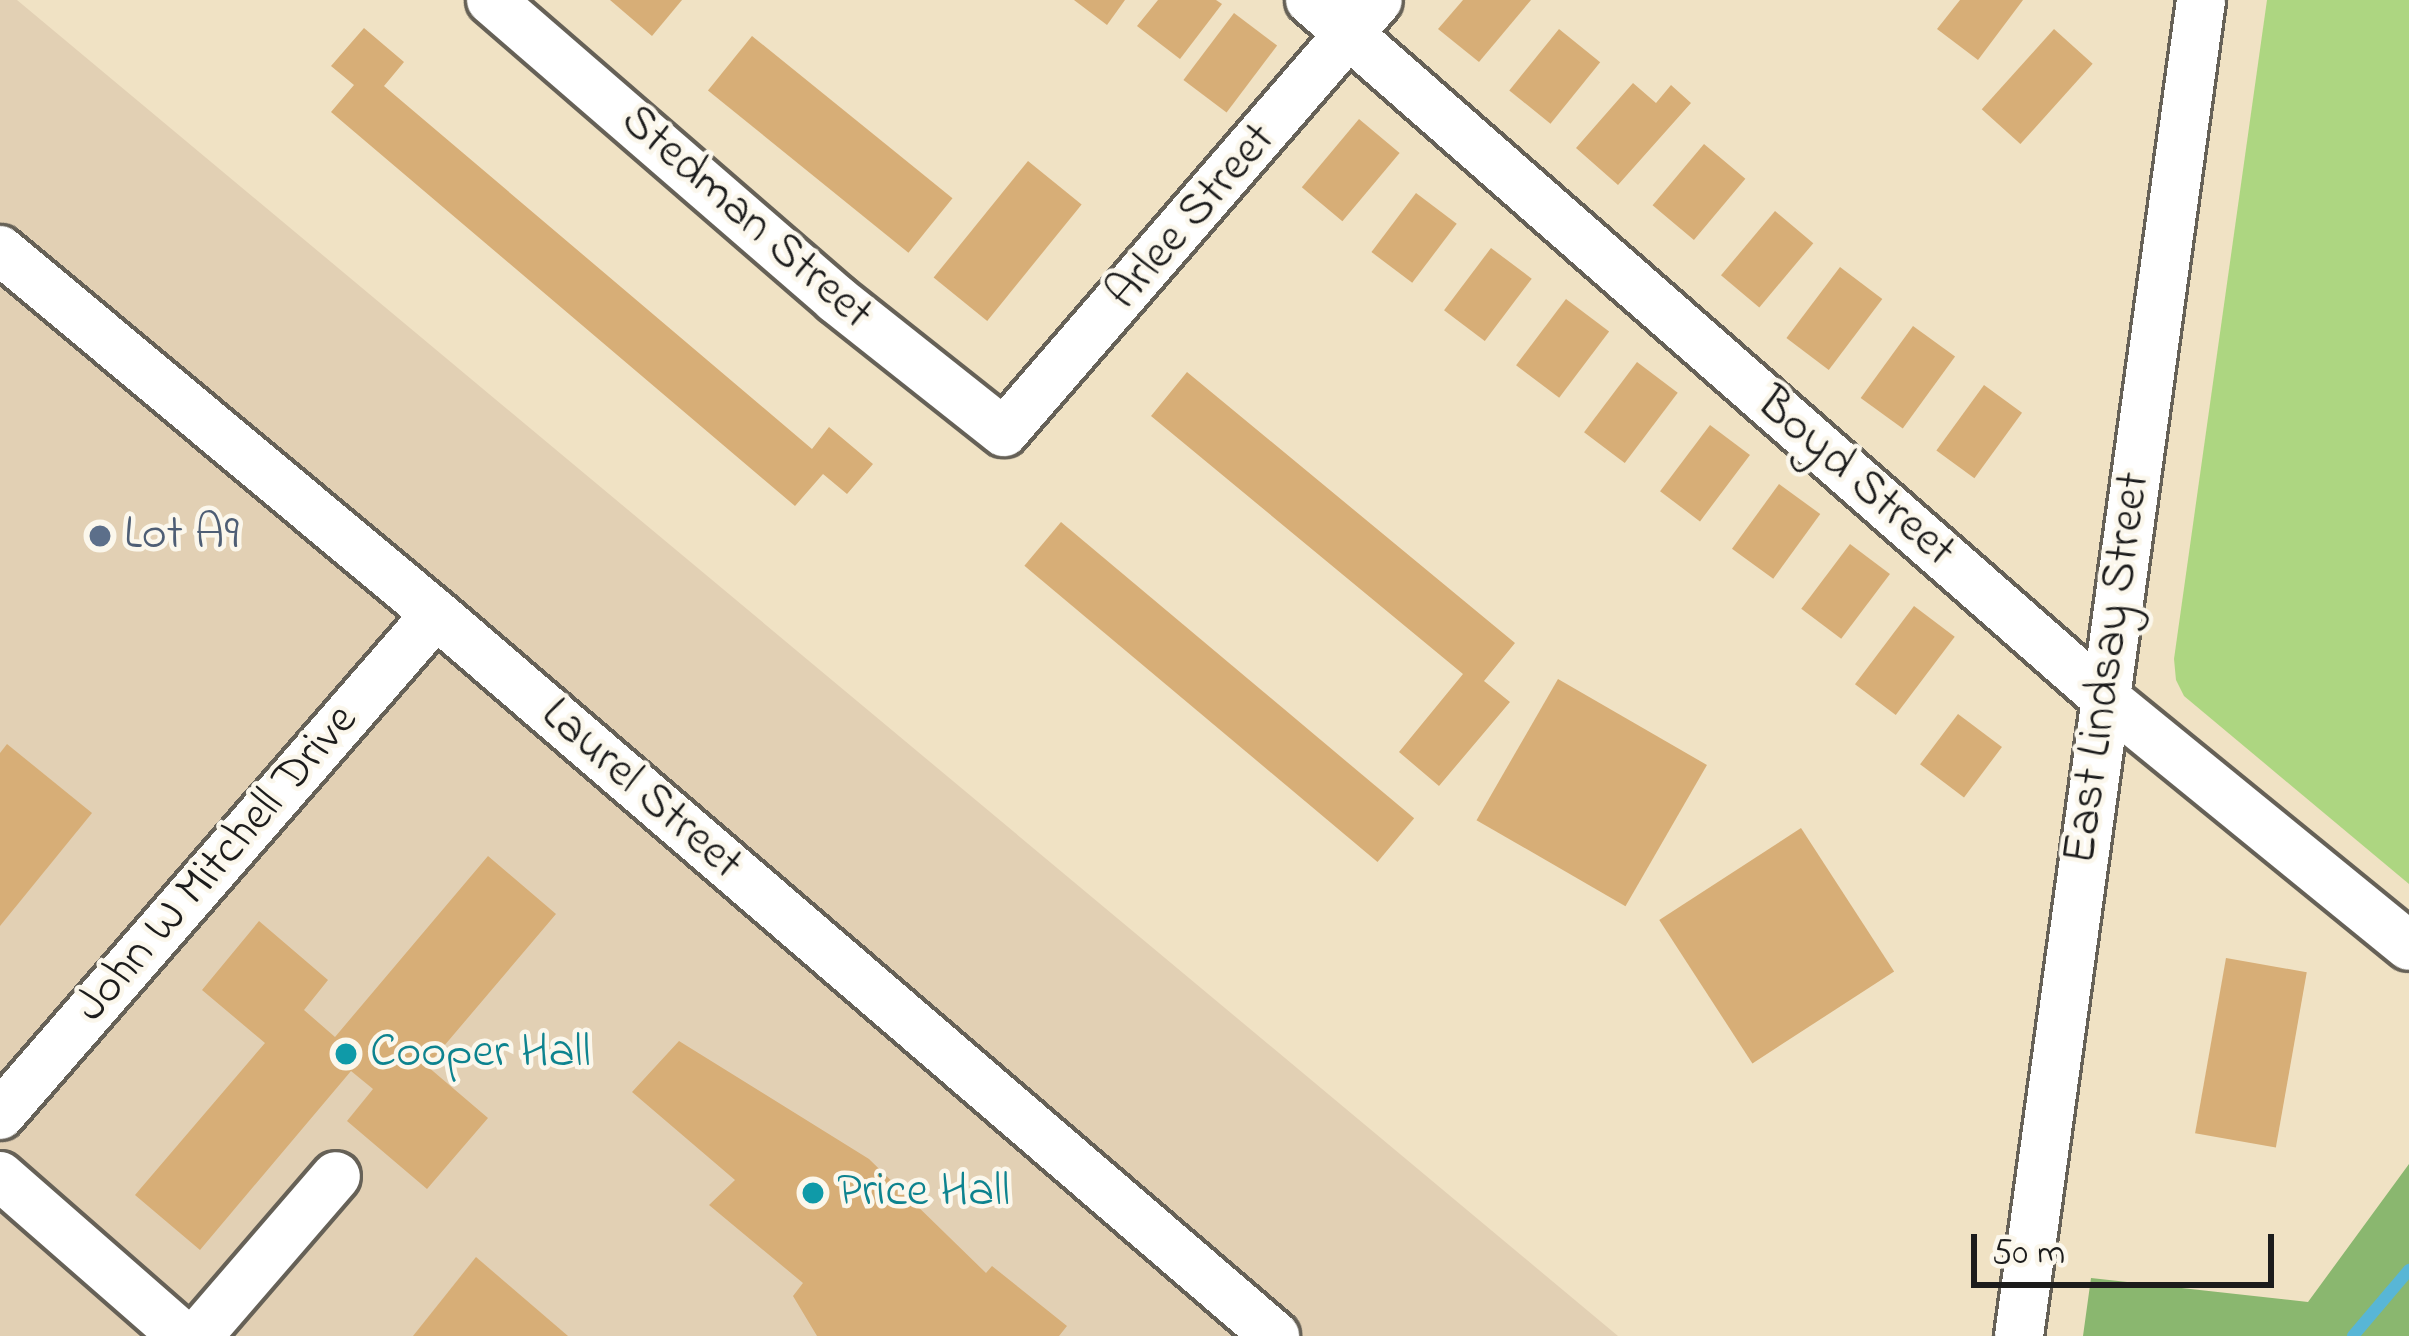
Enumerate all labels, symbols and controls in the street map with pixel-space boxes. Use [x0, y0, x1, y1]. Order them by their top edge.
street label: Stedman Street [608, 93, 884, 343]
street label: Arlee Street [1095, 112, 1289, 322]
street label: Boyd Street [1744, 376, 1966, 580]
street label: East Lindsay Street [2052, 469, 2164, 867]
place label: Lot A9 [124, 507, 239, 565]
marker: Lot A9 [87, 523, 113, 549]
street label: Laurel Street [528, 687, 754, 893]
street label: John W Mitchell Drive [63, 693, 371, 1035]
place label: Cooper Hall [370, 1025, 591, 1083]
marker: Cooper Hall [333, 1041, 359, 1067]
place label: Price Hall [837, 1164, 1010, 1222]
marker: Price Hall [800, 1180, 826, 1206]
scale bar [1977, 1210, 2280, 1284]
text: 50 m [1992, 1228, 2065, 1281]

